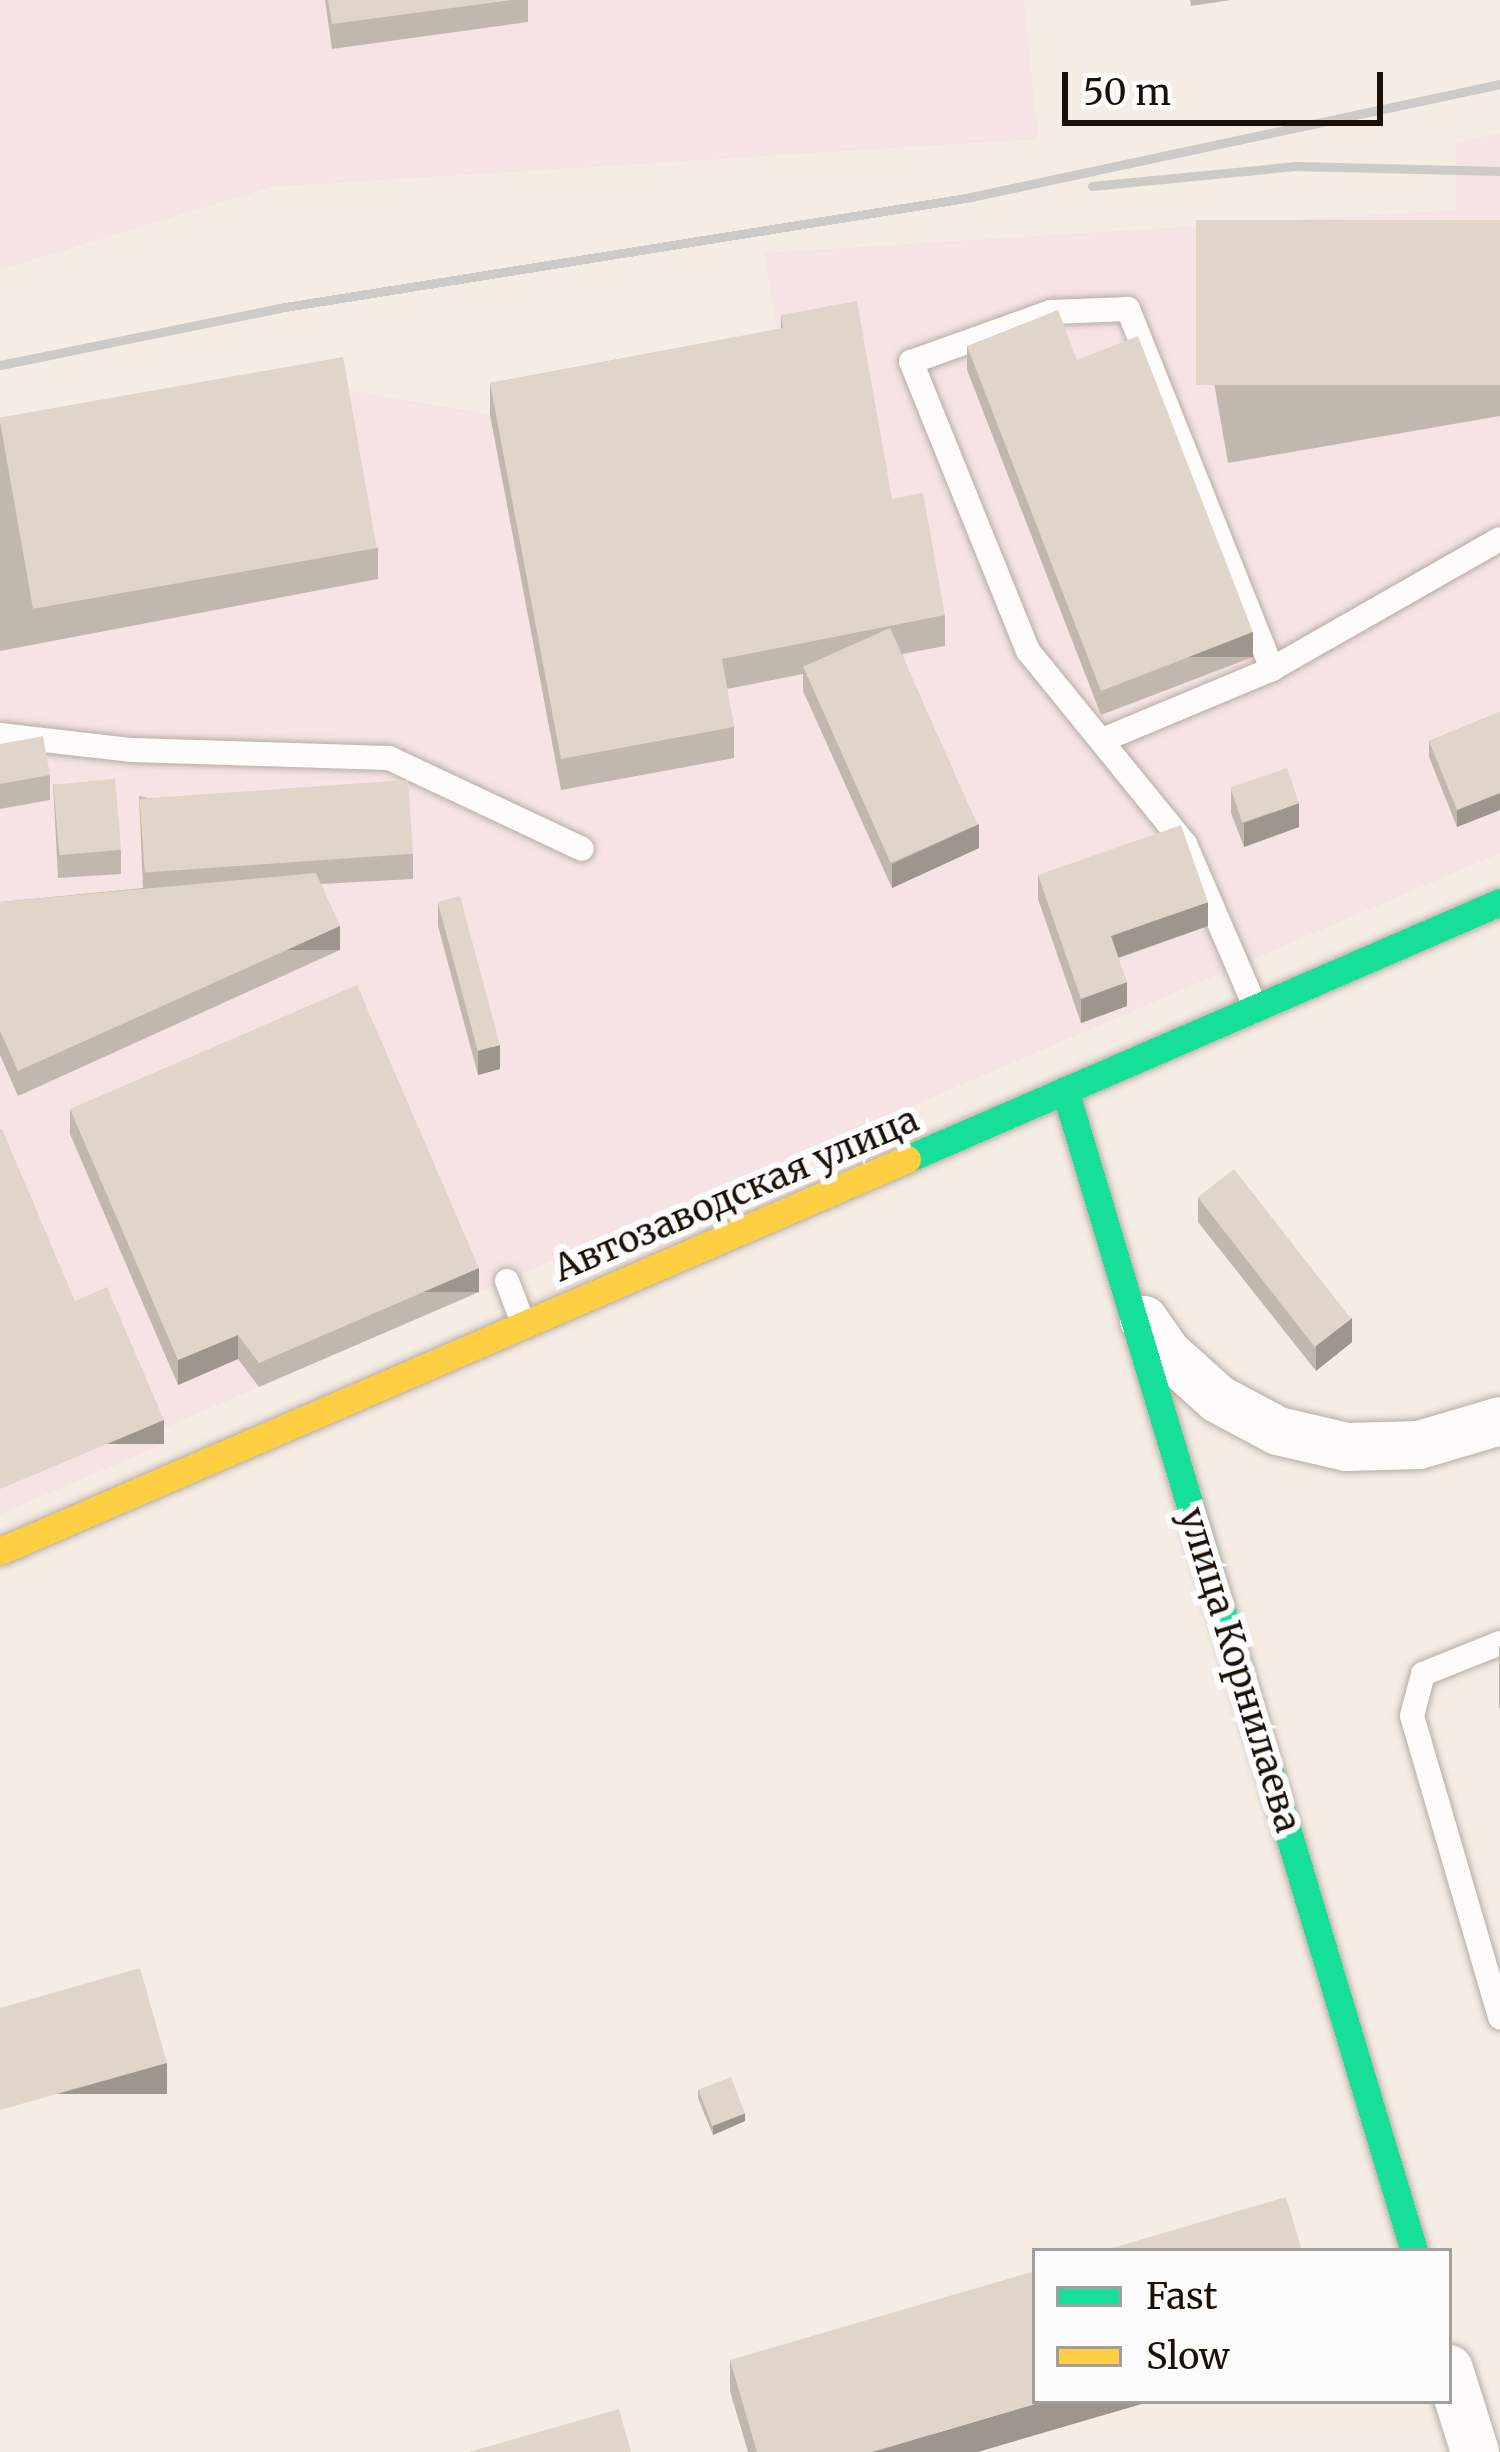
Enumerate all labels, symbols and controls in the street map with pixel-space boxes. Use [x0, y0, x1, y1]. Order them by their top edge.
scale bar [1068, 48, 1389, 122]
text: 50 m [1083, 70, 1171, 115]
street label: Автозаводская улица [547, 1098, 925, 1290]
street label: улица Корнилаева [1170, 1502, 1310, 1838]
legend [1032, 2248, 1452, 2404]
text: Fast [1146, 2274, 1218, 2319]
text: Slow [1146, 2334, 1230, 2379]

